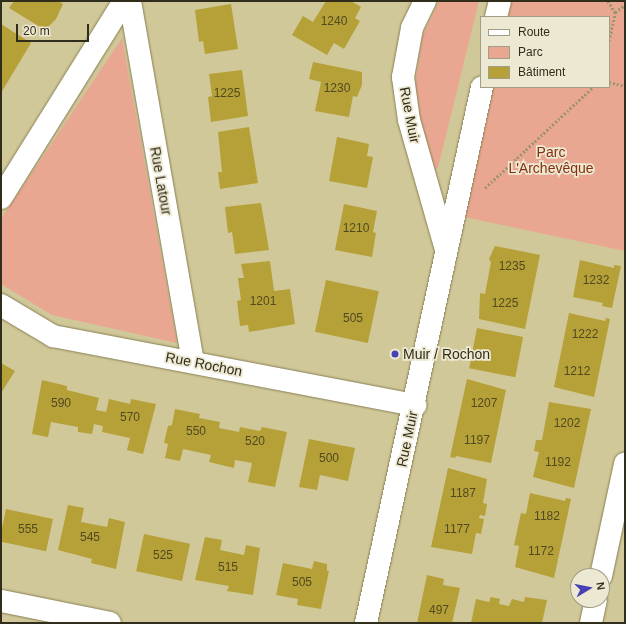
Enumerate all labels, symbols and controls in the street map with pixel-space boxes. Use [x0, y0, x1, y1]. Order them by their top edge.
house number: 1240 [321, 15, 347, 29]
scale bar [18, 16, 91, 42]
legend [480, 16, 610, 88]
text: 20 m [23, 24, 50, 38]
text: Route [518, 25, 550, 39]
text: Parc [518, 45, 543, 59]
text: Bâtiment [518, 65, 565, 79]
house number: 1230 [324, 82, 350, 96]
street label: Rue Muir [396, 86, 424, 144]
house number: 1225 [214, 87, 240, 101]
park label: Parc L'Archevêque [508, 144, 594, 176]
street label: Rue Latour [147, 145, 175, 217]
house number: 1210 [343, 222, 369, 236]
house number: 1235 [499, 260, 525, 274]
house number: 1232 [583, 274, 609, 288]
house number: 1201 [250, 295, 276, 309]
house number: 1225 [492, 297, 518, 311]
house number: 505 [343, 312, 363, 326]
house number: 1222 [572, 328, 598, 342]
place label: Muir / Rochon [403, 346, 490, 362]
street label: Rue Rochon [164, 348, 244, 380]
marker: Muir / Rochon [390, 349, 400, 359]
house number: 1212 [564, 365, 590, 379]
house number: 590 [51, 397, 71, 411]
house number: 1207 [471, 397, 497, 411]
street label: Rue Muir [393, 409, 421, 469]
house number: 570 [120, 411, 140, 425]
house number: 1202 [554, 417, 580, 431]
house number: 550 [186, 425, 206, 439]
house number: 1197 [464, 434, 490, 448]
house number: 520 [245, 435, 265, 449]
house number: 500 [319, 452, 339, 466]
house number: 1192 [545, 456, 571, 470]
house number: 1187 [450, 487, 476, 501]
house number: 1182 [534, 510, 560, 524]
house number: 555 [18, 523, 38, 537]
house number: 1177 [444, 523, 470, 537]
house number: 545 [80, 531, 100, 545]
house number: 1172 [528, 545, 554, 559]
house number: 525 [153, 549, 173, 563]
house number: 515 [218, 561, 238, 575]
north arrow [570, 568, 610, 608]
house number: 505 [292, 576, 312, 590]
text: N [594, 581, 607, 591]
house number: 497 [429, 604, 449, 618]

